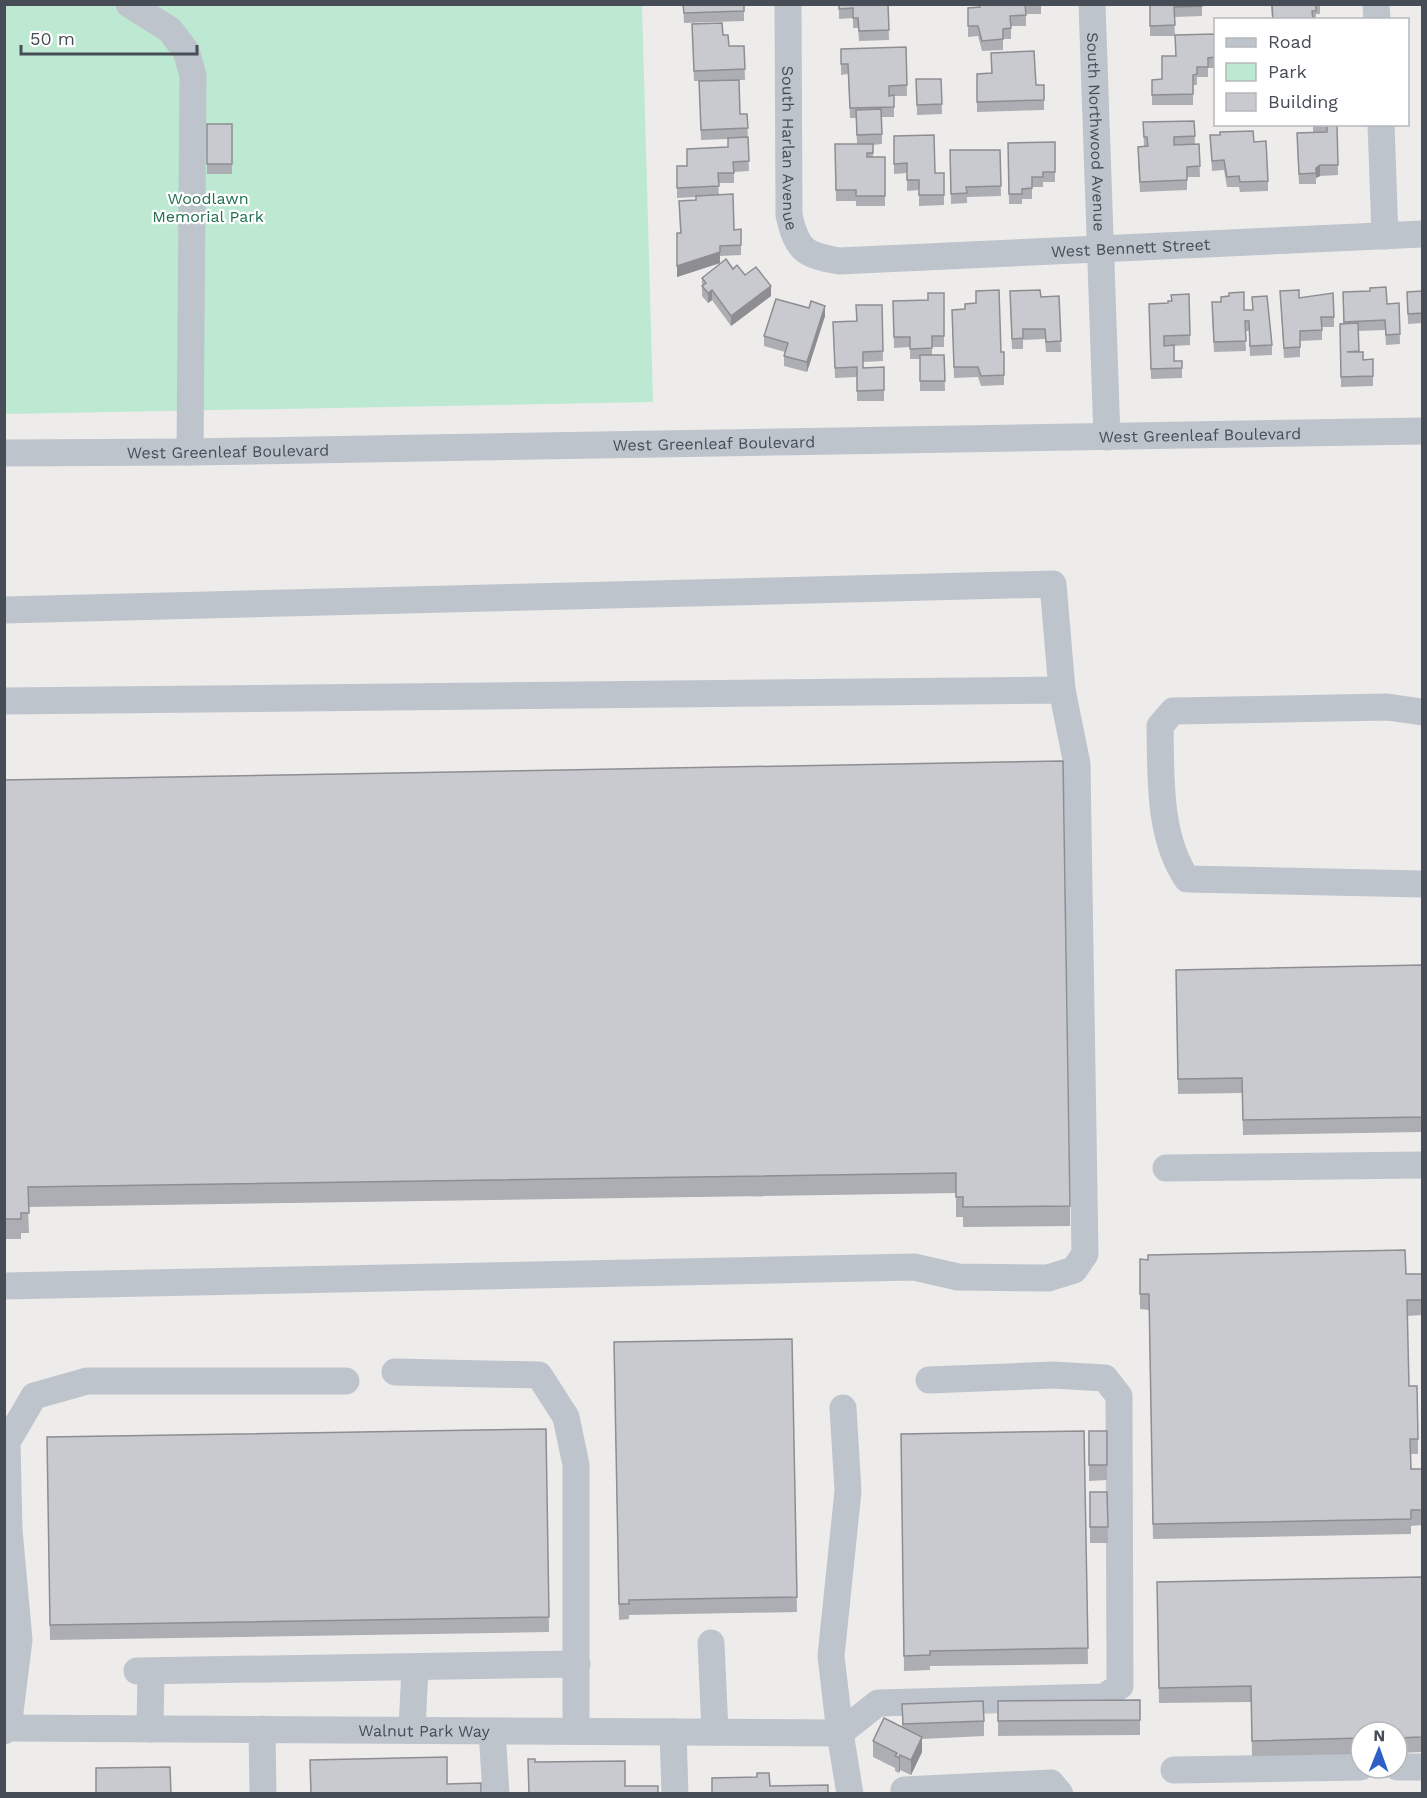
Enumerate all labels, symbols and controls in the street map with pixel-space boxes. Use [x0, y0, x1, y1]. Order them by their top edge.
scale bar [21, 18, 196, 56]
legend [1214, 18, 1409, 126]
text: 50 m [30, 28, 75, 49]
text: Road [1268, 31, 1312, 52]
street label: South Northwood Avenue [1083, 32, 1109, 232]
text: Park [1268, 61, 1307, 82]
street label: South Harlan Avenue [779, 66, 802, 232]
text: Building [1268, 91, 1338, 112]
park label: Woodlawn Memorial Park [152, 189, 264, 226]
street label: West Bennett Street [1051, 234, 1211, 261]
street label: West Greenleaf Boulevard [1098, 424, 1301, 446]
street label: West Greenleaf Boulevard [612, 432, 815, 454]
street label: West Greenleaf Boulevard [127, 440, 329, 462]
north arrow [1349, 1720, 1409, 1780]
street label: Walnut Park Way [358, 1721, 491, 1740]
text: N [1373, 1726, 1385, 1745]

